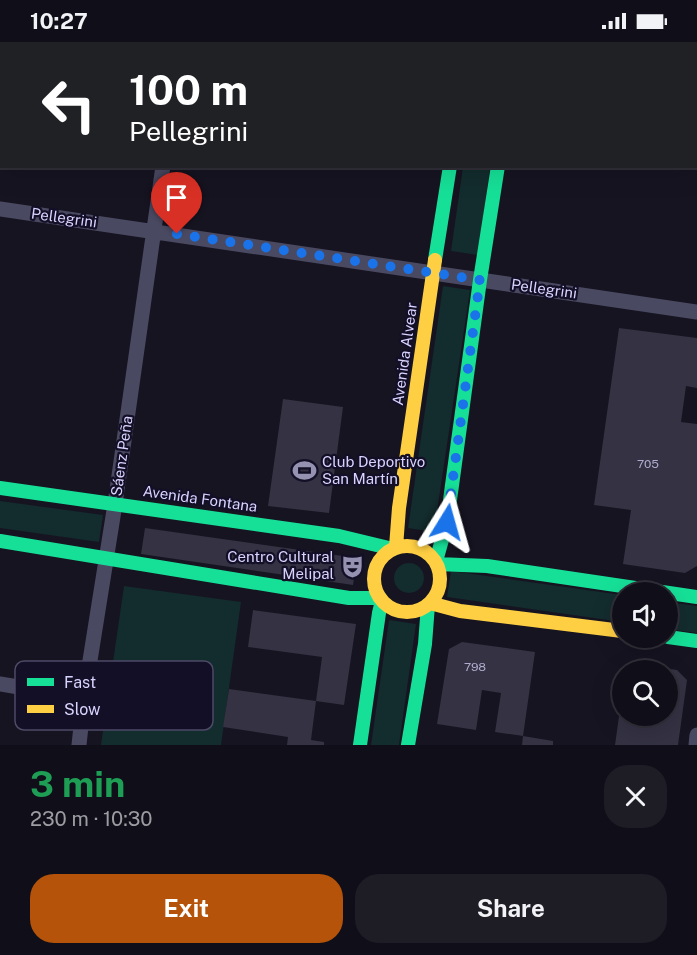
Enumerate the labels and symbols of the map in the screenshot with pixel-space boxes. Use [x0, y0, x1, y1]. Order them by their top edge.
pin [151, 172, 202, 234]
street label: Pellegrini [30, 204, 98, 231]
street label: Pellegrini [510, 275, 578, 302]
street label: Avenida Alvear [389, 301, 420, 406]
street label: Sáenz Peña [107, 415, 136, 497]
place label: Club Deportivo San Martín [322, 453, 425, 487]
house number: 705 [637, 457, 659, 471]
sports icon: Club Deportivo San Martín [291, 458, 317, 484]
street label: Avenida Fontana [142, 482, 258, 515]
position arrow [415, 490, 479, 554]
place label: Centro Cultural Melipal [227, 548, 334, 582]
theatre icon: Centro Cultural Melipal [339, 553, 365, 579]
house number: 798 [464, 660, 486, 674]
legend [15, 661, 213, 730]
text: Fast [64, 673, 96, 692]
text: Slow [64, 700, 101, 719]

